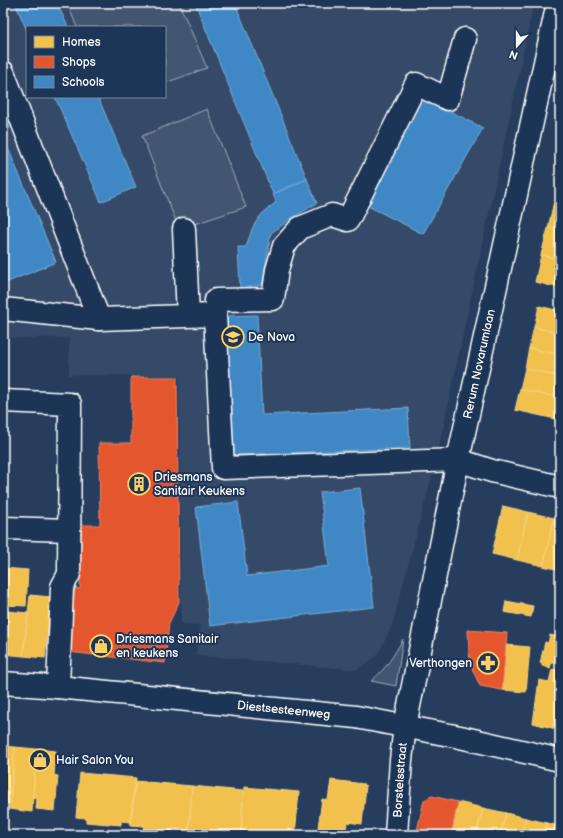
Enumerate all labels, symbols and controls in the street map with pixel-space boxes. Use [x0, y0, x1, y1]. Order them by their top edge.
legend [26, 26, 166, 98]
north arrow [497, 26, 537, 66]
text: Homes [62, 35, 101, 50]
text: N [507, 47, 520, 62]
text: Shops [62, 55, 96, 70]
text: Schools [62, 75, 105, 90]
street label: Rerum Novarumlaan [460, 307, 499, 420]
school or university icon: De Nova [220, 324, 246, 350]
place label: De Nova [248, 330, 295, 345]
place label: Driesmans Sanitair Keukens [154, 470, 245, 499]
building icon: Driesmans Sanitair Keukens [126, 471, 152, 497]
place label: Driesmans Sanitair en keukens [116, 632, 219, 661]
shop icon: Driesmans Sanitair en keukens [88, 633, 114, 659]
pharmacy icon: Verthongen [475, 650, 501, 676]
place label: Verthongen [409, 656, 472, 671]
street label: Diestsesteenweg [236, 698, 331, 722]
street label: Borstelsstraat [390, 741, 411, 818]
shop icon: Hair Salon You [27, 747, 53, 773]
place label: Hair Salon You [56, 753, 134, 768]

